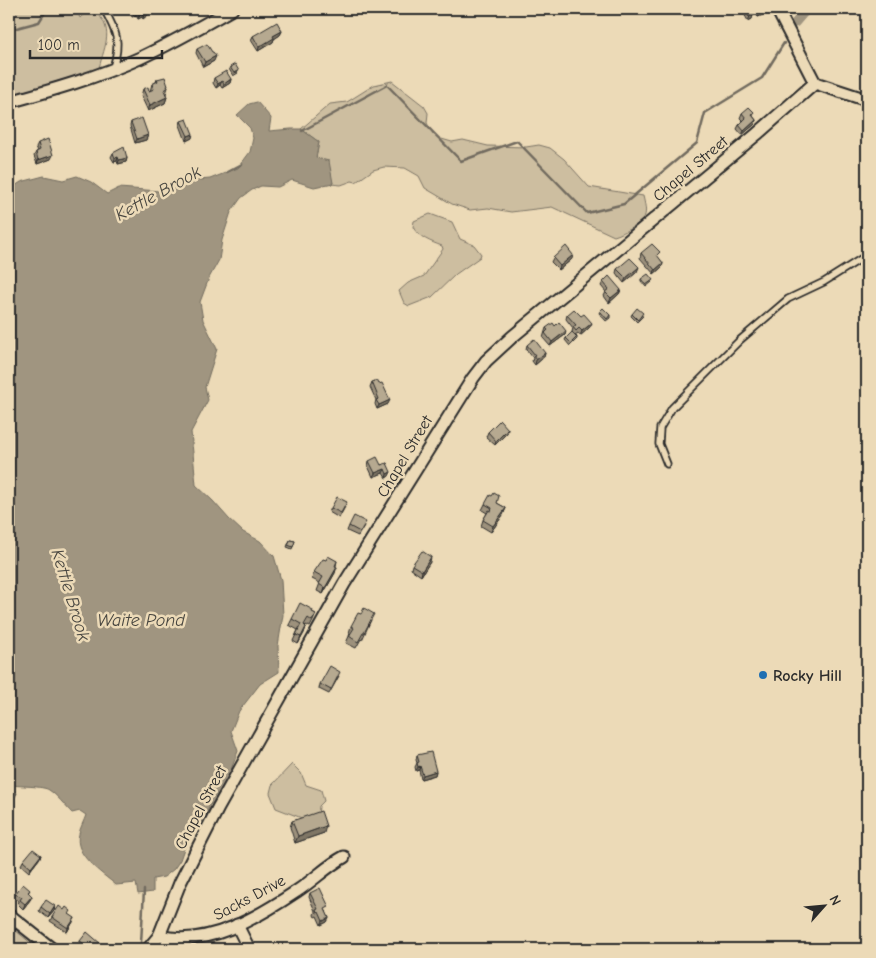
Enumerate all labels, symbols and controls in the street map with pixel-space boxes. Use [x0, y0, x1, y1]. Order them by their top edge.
scale bar [30, 28, 162, 60]
text: 100 m [38, 36, 80, 54]
street label: Chapel Street [650, 132, 732, 205]
water label: Kettle Brook [112, 161, 205, 226]
street label: Chapel Street [373, 412, 436, 501]
water label: Kettle Brook [47, 547, 95, 644]
water label: Waite Pond [97, 610, 185, 631]
place label: Rocky Hill [773, 667, 842, 685]
marker: Rocky Hill [757, 669, 769, 681]
street label: Chapel Street [171, 762, 231, 852]
street label: Sacks Drive [210, 871, 289, 924]
north arrow [798, 880, 848, 930]
text: N [825, 892, 845, 908]

